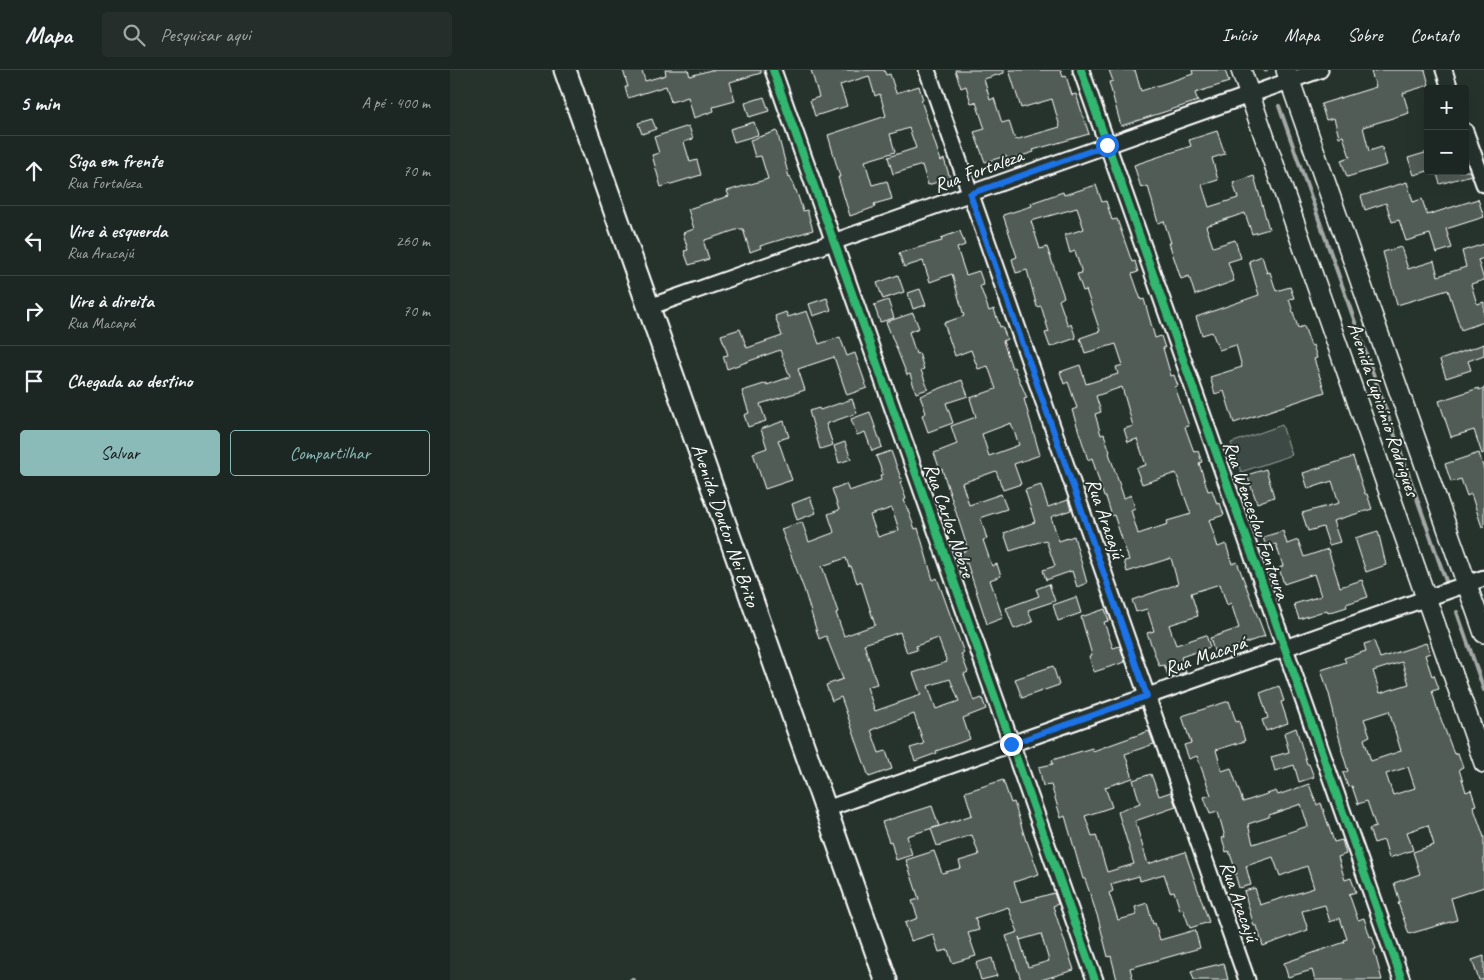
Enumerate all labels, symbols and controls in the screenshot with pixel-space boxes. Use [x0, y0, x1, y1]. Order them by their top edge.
search box [102, 12, 452, 57]
text: Mapa [25, 20, 72, 50]
icon: search [120, 21, 148, 49]
text: Pesquisar aqui [160, 23, 251, 47]
text: Início [1222, 24, 1257, 46]
text: Mapa [1285, 24, 1319, 46]
text: Sobre [1347, 24, 1383, 46]
text: Contato [1411, 24, 1459, 46]
map controls [1424, 85, 1469, 175]
button: + [1424, 85, 1469, 130]
text: 5 min [20, 90, 60, 116]
text: A pé · 400 m [362, 93, 430, 113]
button: − [1424, 130, 1469, 175]
route start [1096, 134, 1119, 157]
street label: Rua Fortaleza [930, 142, 1028, 198]
text: Siga em frente [67, 149, 163, 173]
icon: ahead [20, 157, 48, 185]
text: 70 m [403, 161, 430, 181]
text: Rua Fortaleza [67, 173, 142, 193]
text: Vire à esquerda [67, 219, 167, 243]
icon: left [20, 227, 48, 255]
text: 260 m [396, 231, 430, 251]
text: Rua Aracajú [67, 243, 133, 263]
text: Vire à direita [67, 289, 154, 313]
icon: right [20, 297, 48, 325]
text: 70 m [403, 301, 430, 321]
text: Rua Macapá [67, 313, 135, 333]
street label: Avenida Lupicínio Rodrigues [1342, 319, 1426, 502]
icon: arrive [20, 367, 48, 395]
text: Chegada ao destino [67, 369, 193, 393]
button: Salvar [20, 430, 220, 476]
button: Compartilhar [230, 430, 430, 476]
street label: Rua Wenceslau Fontoura [1218, 438, 1296, 604]
street label: Avenida Doutor Nei Brito [686, 440, 765, 611]
street label: Rua Carlos Nobre [918, 460, 981, 582]
street label: Rua Aracajú [1080, 475, 1131, 563]
street label: Rua Macapá [1161, 629, 1252, 681]
route end [1000, 733, 1023, 756]
street label: Rua Aracajú [1214, 858, 1265, 946]

